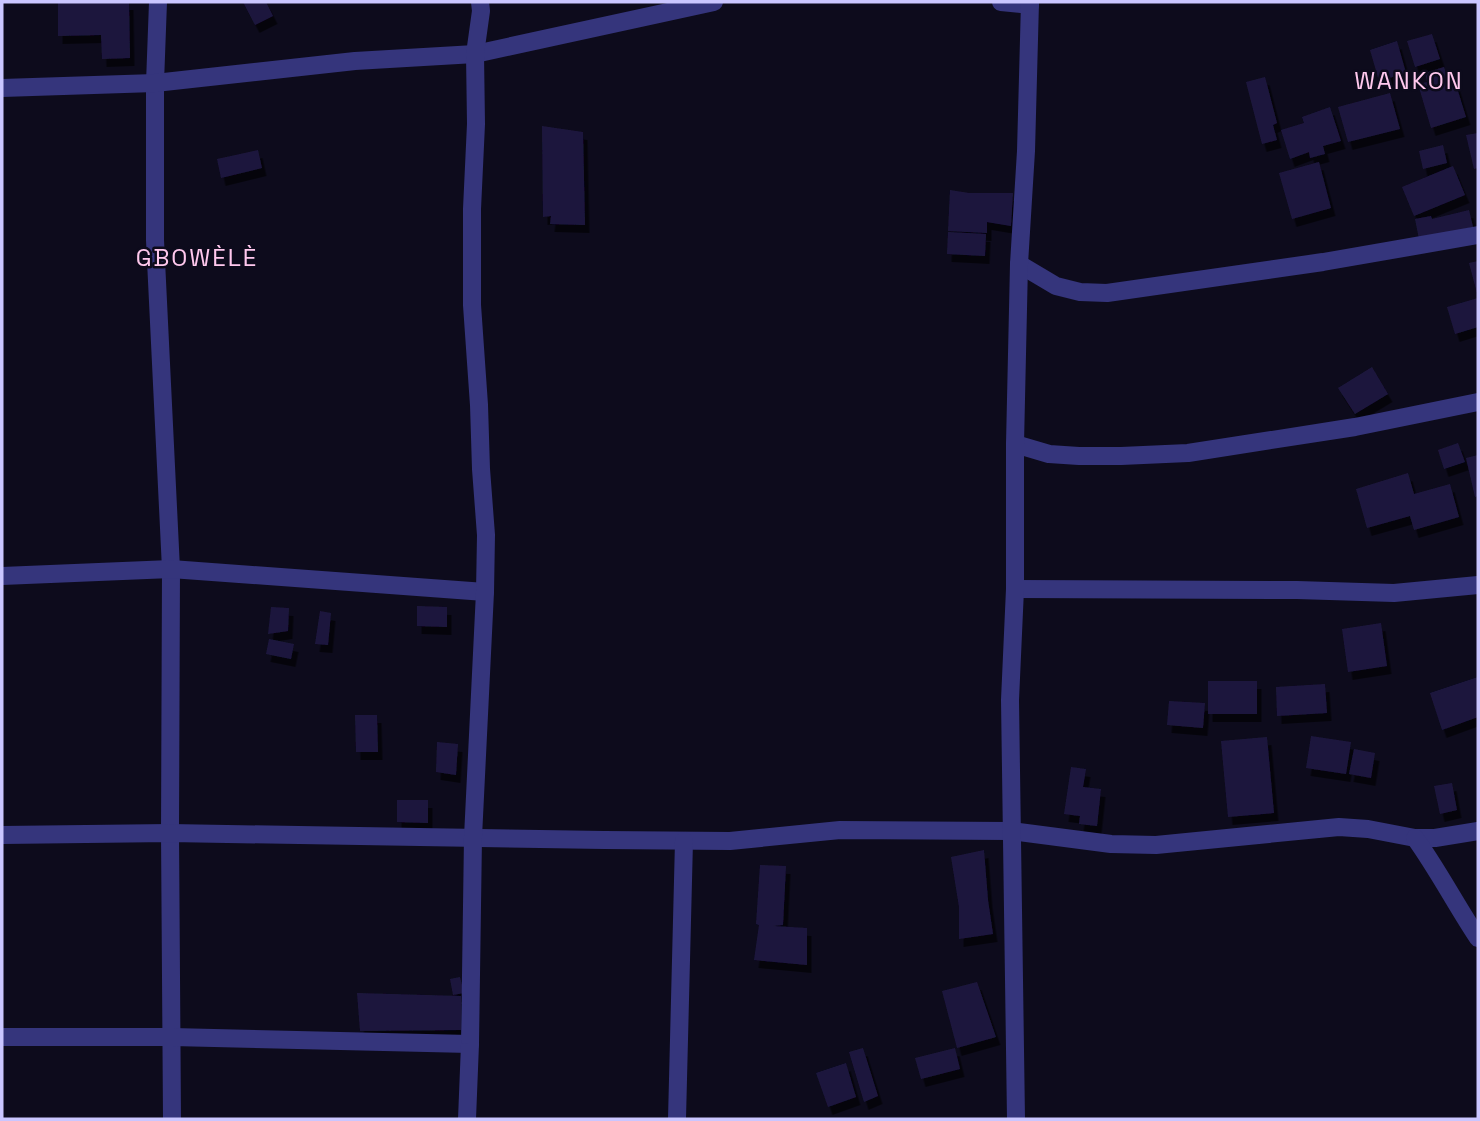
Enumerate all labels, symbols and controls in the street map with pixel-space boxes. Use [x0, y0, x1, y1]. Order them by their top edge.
district label: WANKON [1354, 65, 1464, 96]
district label: GBOWÈLÈ [136, 242, 258, 273]

